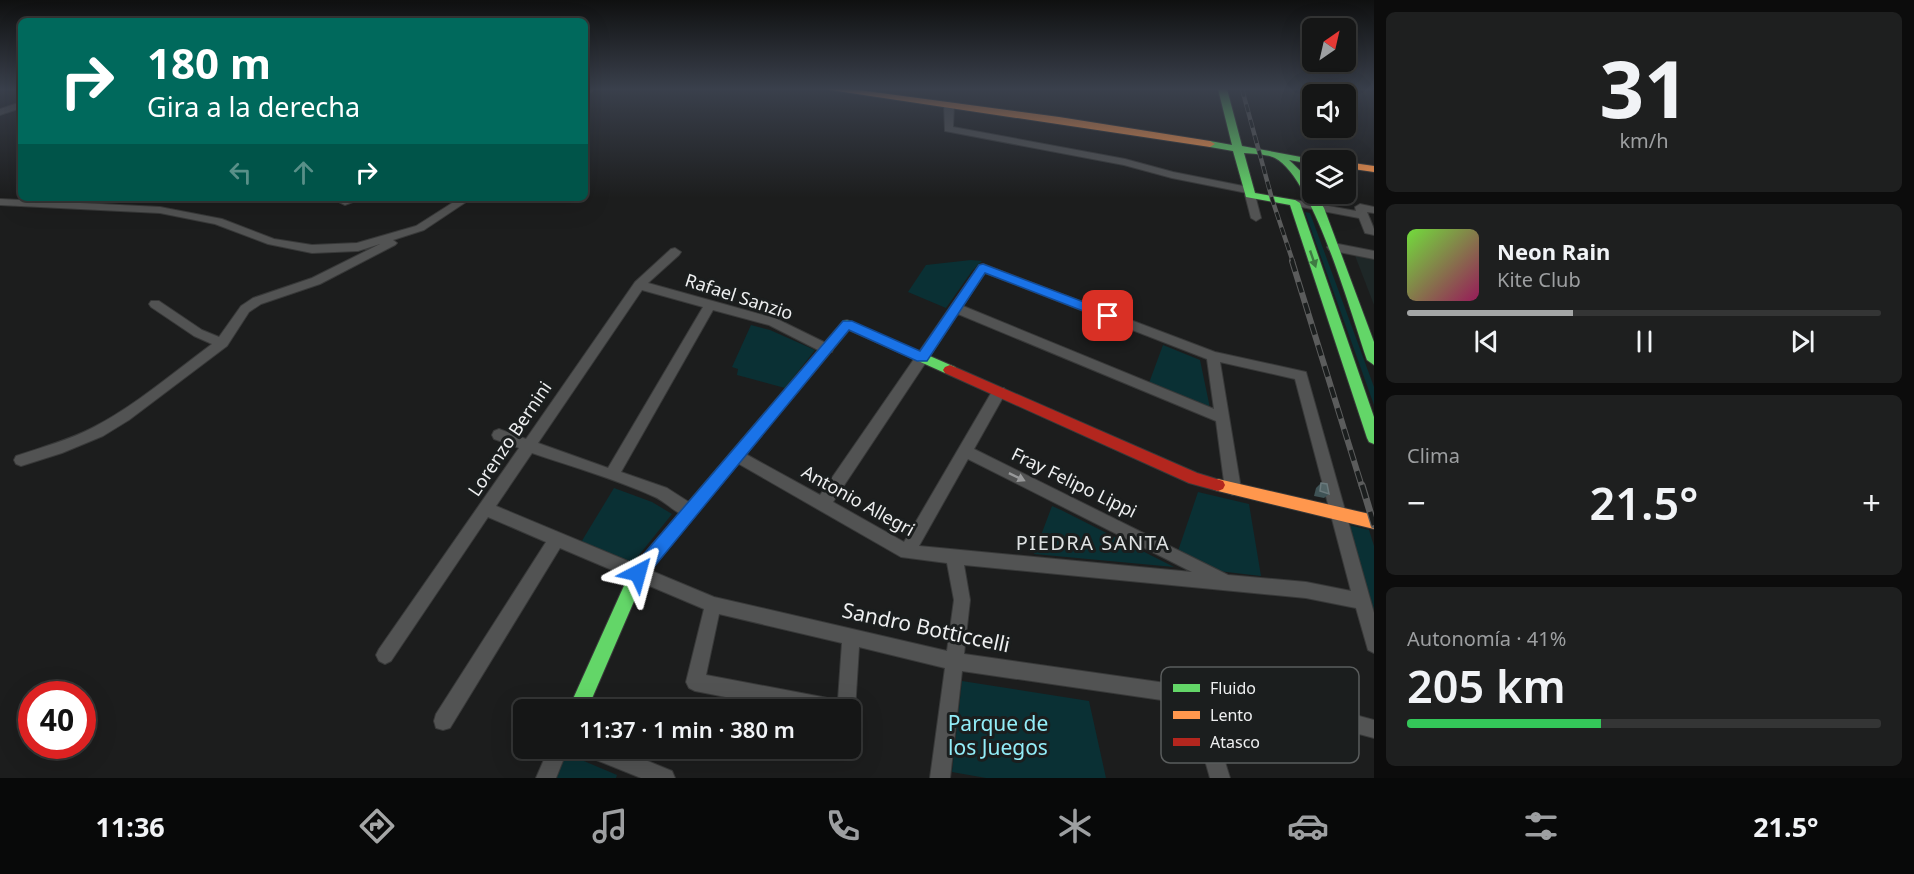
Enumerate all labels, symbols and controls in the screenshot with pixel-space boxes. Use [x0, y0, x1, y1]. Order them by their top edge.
north arrow [1302, 18, 1356, 72]
map controls [1302, 18, 1356, 204]
text: 180 m [147, 34, 271, 91]
text: 31 [1599, 35, 1689, 141]
icon: right [48, 42, 126, 120]
button: sound [1302, 84, 1356, 138]
text: Gira a la derecha [147, 88, 360, 125]
text: km/h [1619, 127, 1669, 154]
button: layers [1302, 150, 1356, 204]
icon: left [224, 156, 257, 189]
icon: ahead [287, 156, 320, 189]
icon: right [350, 156, 383, 189]
text: Neon Rain [1497, 236, 1610, 266]
one-way arrow [1309, 250, 1319, 268]
text: Kite Club [1497, 266, 1581, 293]
street label: Rafael Sanzio [682, 267, 796, 325]
pin [1082, 290, 1133, 341]
icon: arrive [1091, 299, 1124, 332]
icon: previous [1470, 325, 1503, 358]
icon: pause [1628, 325, 1661, 358]
icon: next [1786, 325, 1819, 358]
street label: Lorenzo Bernini [462, 376, 556, 501]
street label: Fray Felipo Lippi [1008, 441, 1141, 523]
text: Clima [1407, 442, 1460, 469]
street label: Antonio Allegri [798, 459, 919, 541]
text: 21.5° [1590, 472, 1698, 533]
one-way arrow [1009, 473, 1026, 482]
text: − [1407, 480, 1426, 525]
text: + [1862, 480, 1881, 525]
district label: PIEDRA SANTA [1016, 529, 1170, 556]
position arrow [606, 541, 670, 605]
street label: Sandro Botticcelli [840, 596, 1013, 658]
text: Autonomía · 41% [1407, 625, 1566, 652]
text: 205 km [1407, 655, 1566, 716]
legend [1161, 667, 1359, 763]
text: Fluido [1210, 677, 1256, 699]
speed limit sign: 40 [18, 681, 96, 759]
text: Lento [1210, 704, 1253, 726]
park label: Parque de los Juegos [948, 709, 1048, 761]
text: 11:37 · 1 min · 380 m [579, 714, 795, 744]
text: Atasco [1210, 731, 1260, 753]
icon: directions [356, 805, 398, 847]
icon: music [589, 805, 631, 847]
icon: phone [822, 805, 864, 847]
icon: climate [1054, 805, 1096, 847]
icon: car [1287, 805, 1329, 847]
icon: filters [1520, 805, 1562, 847]
text: 11:36 [95, 808, 165, 845]
text: 21.5° [1753, 808, 1819, 845]

